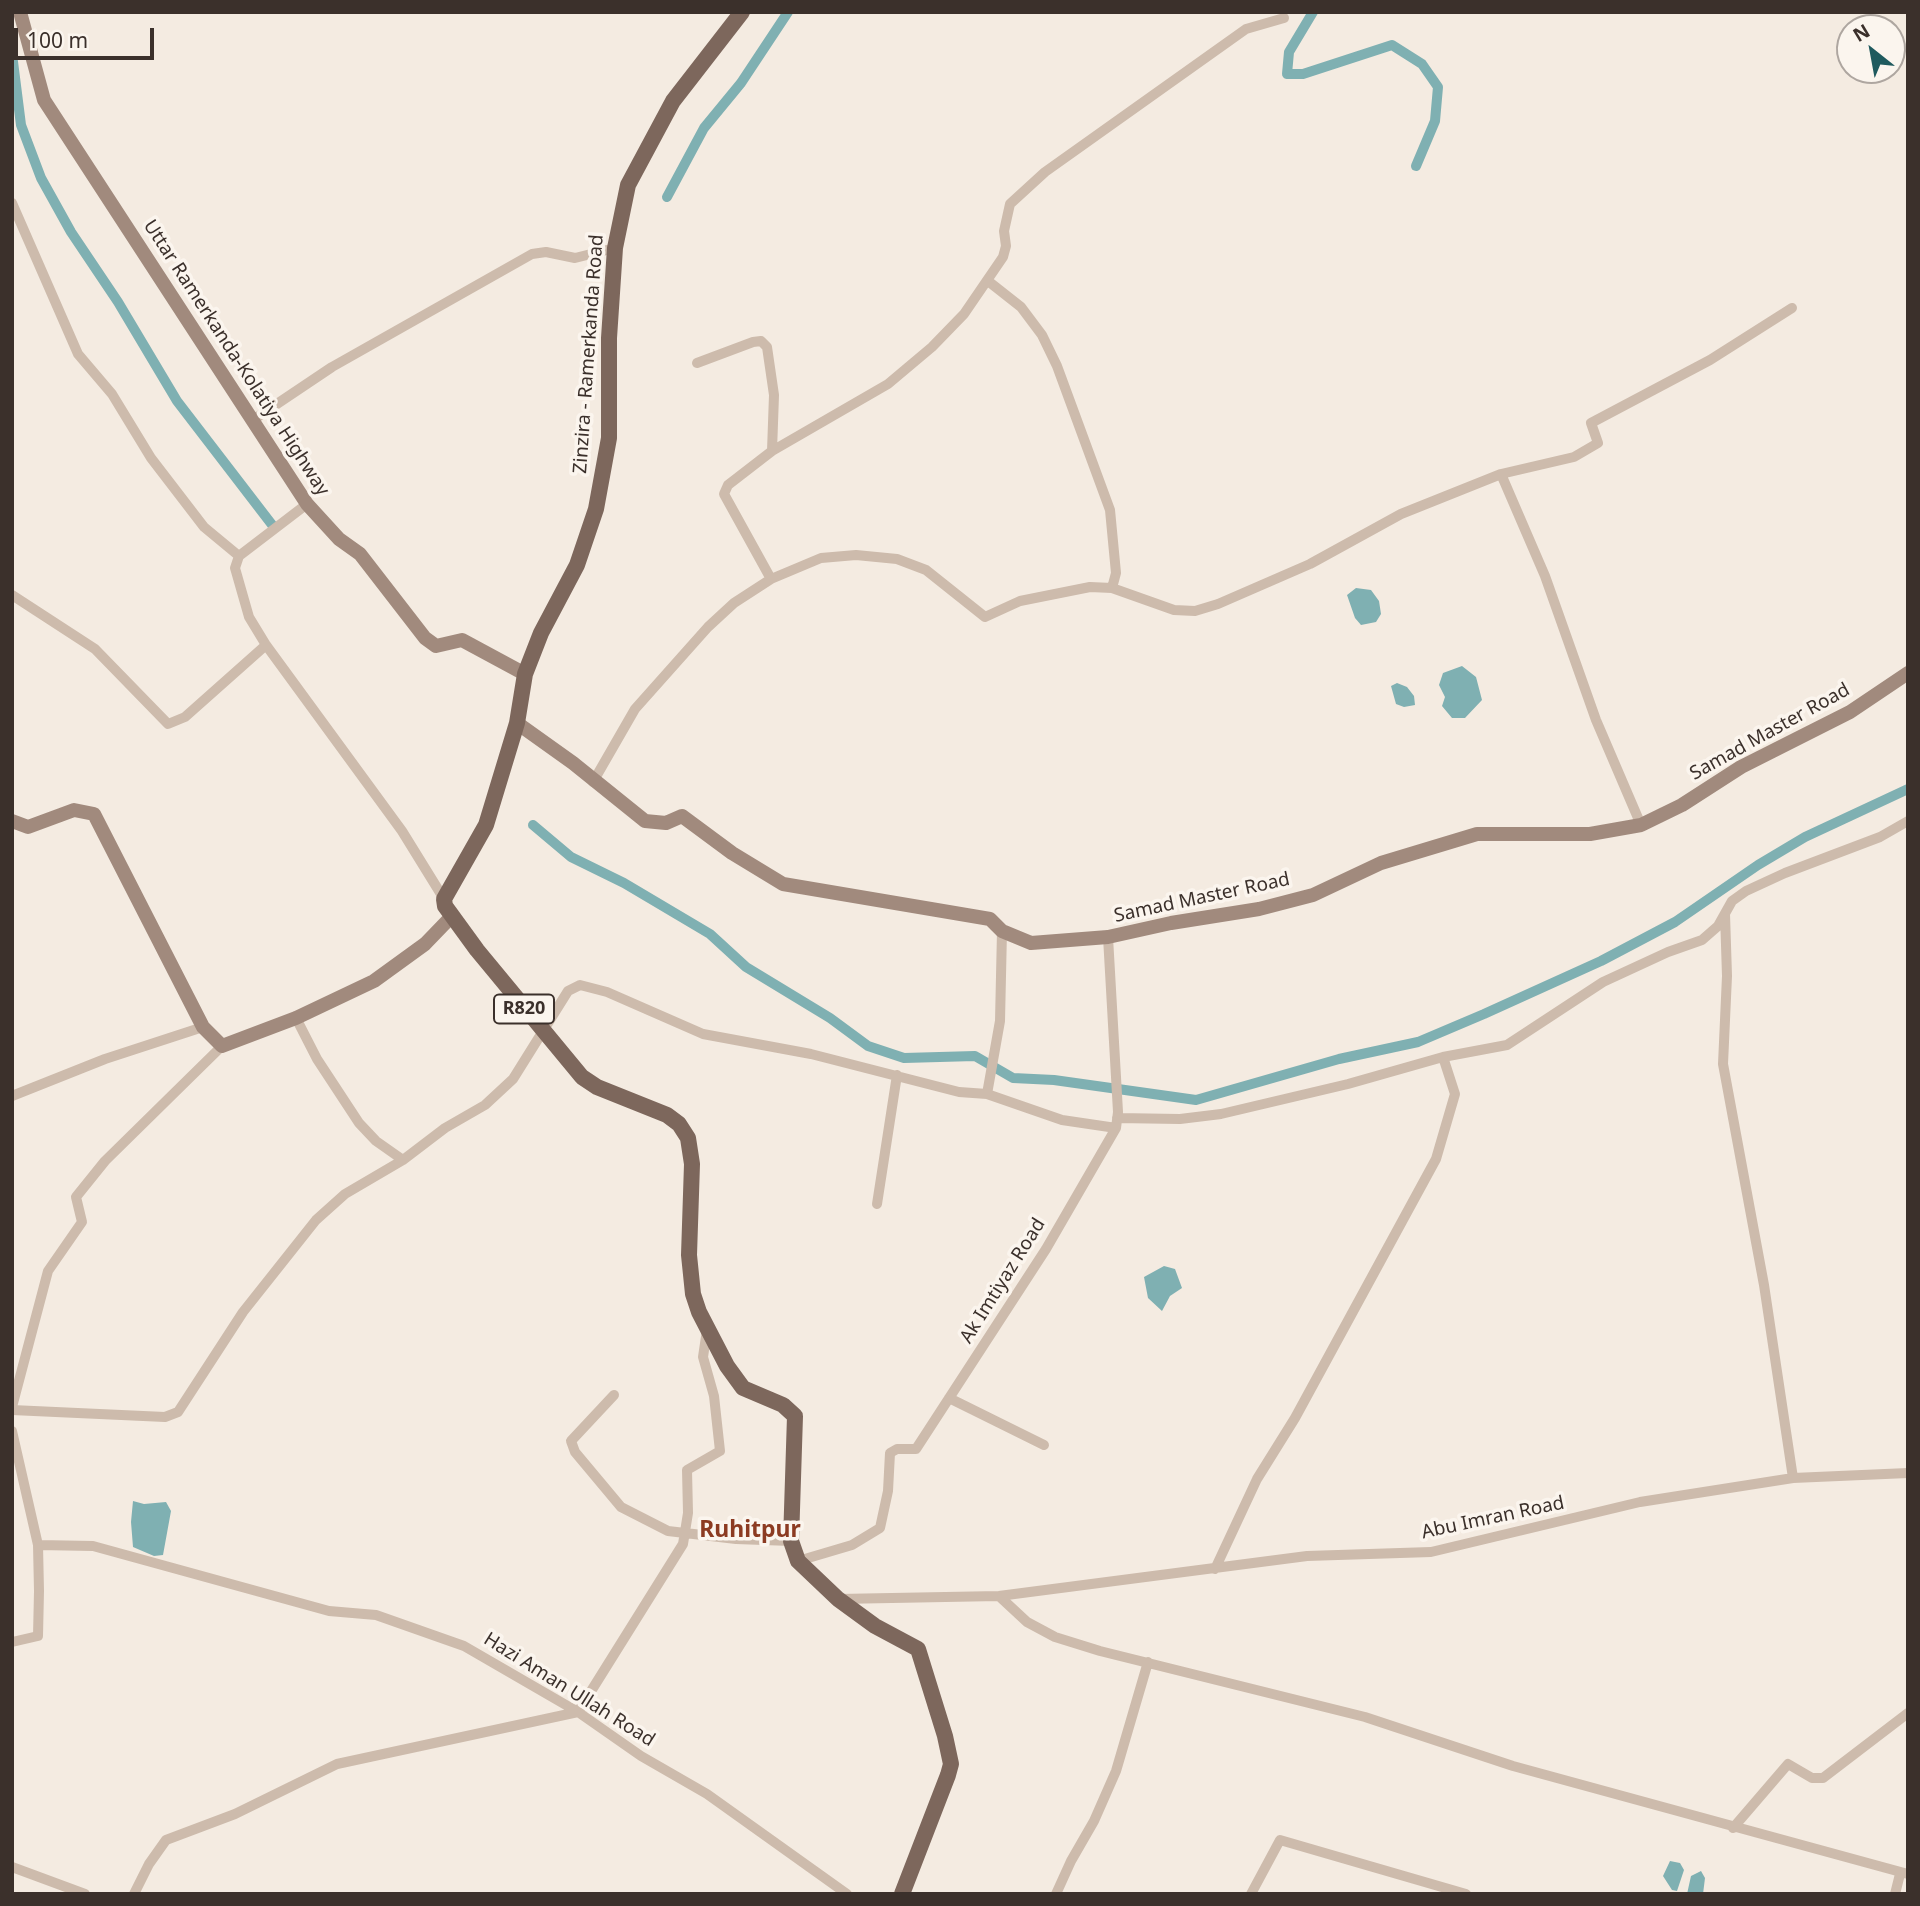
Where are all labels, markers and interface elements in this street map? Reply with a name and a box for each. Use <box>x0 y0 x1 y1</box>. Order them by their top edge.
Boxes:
scale bar <box>18 14 158 58</box>
north arrow <box>1836 14 1906 84</box>
text: N <box>1848 18 1875 48</box>
text: 100 m <box>27 26 88 54</box>
street label: Uttar Ramerkanda-Kolatiya Highway <box>138 216 334 500</box>
street label: Zinzira - Ramerkanda Road <box>569 234 609 474</box>
street label: Samad Master Road <box>1686 679 1854 785</box>
street label: Samad Master Road <box>1112 868 1292 928</box>
road number: R820 <box>494 994 554 1024</box>
street label: Ak Imtiyaz Road <box>955 1214 1051 1348</box>
street label: Abu Imran Road <box>1420 1492 1566 1544</box>
district label: Ruhitpur <box>699 1516 801 1544</box>
street label: Hazi Aman Ullah Road <box>479 1628 659 1752</box>

